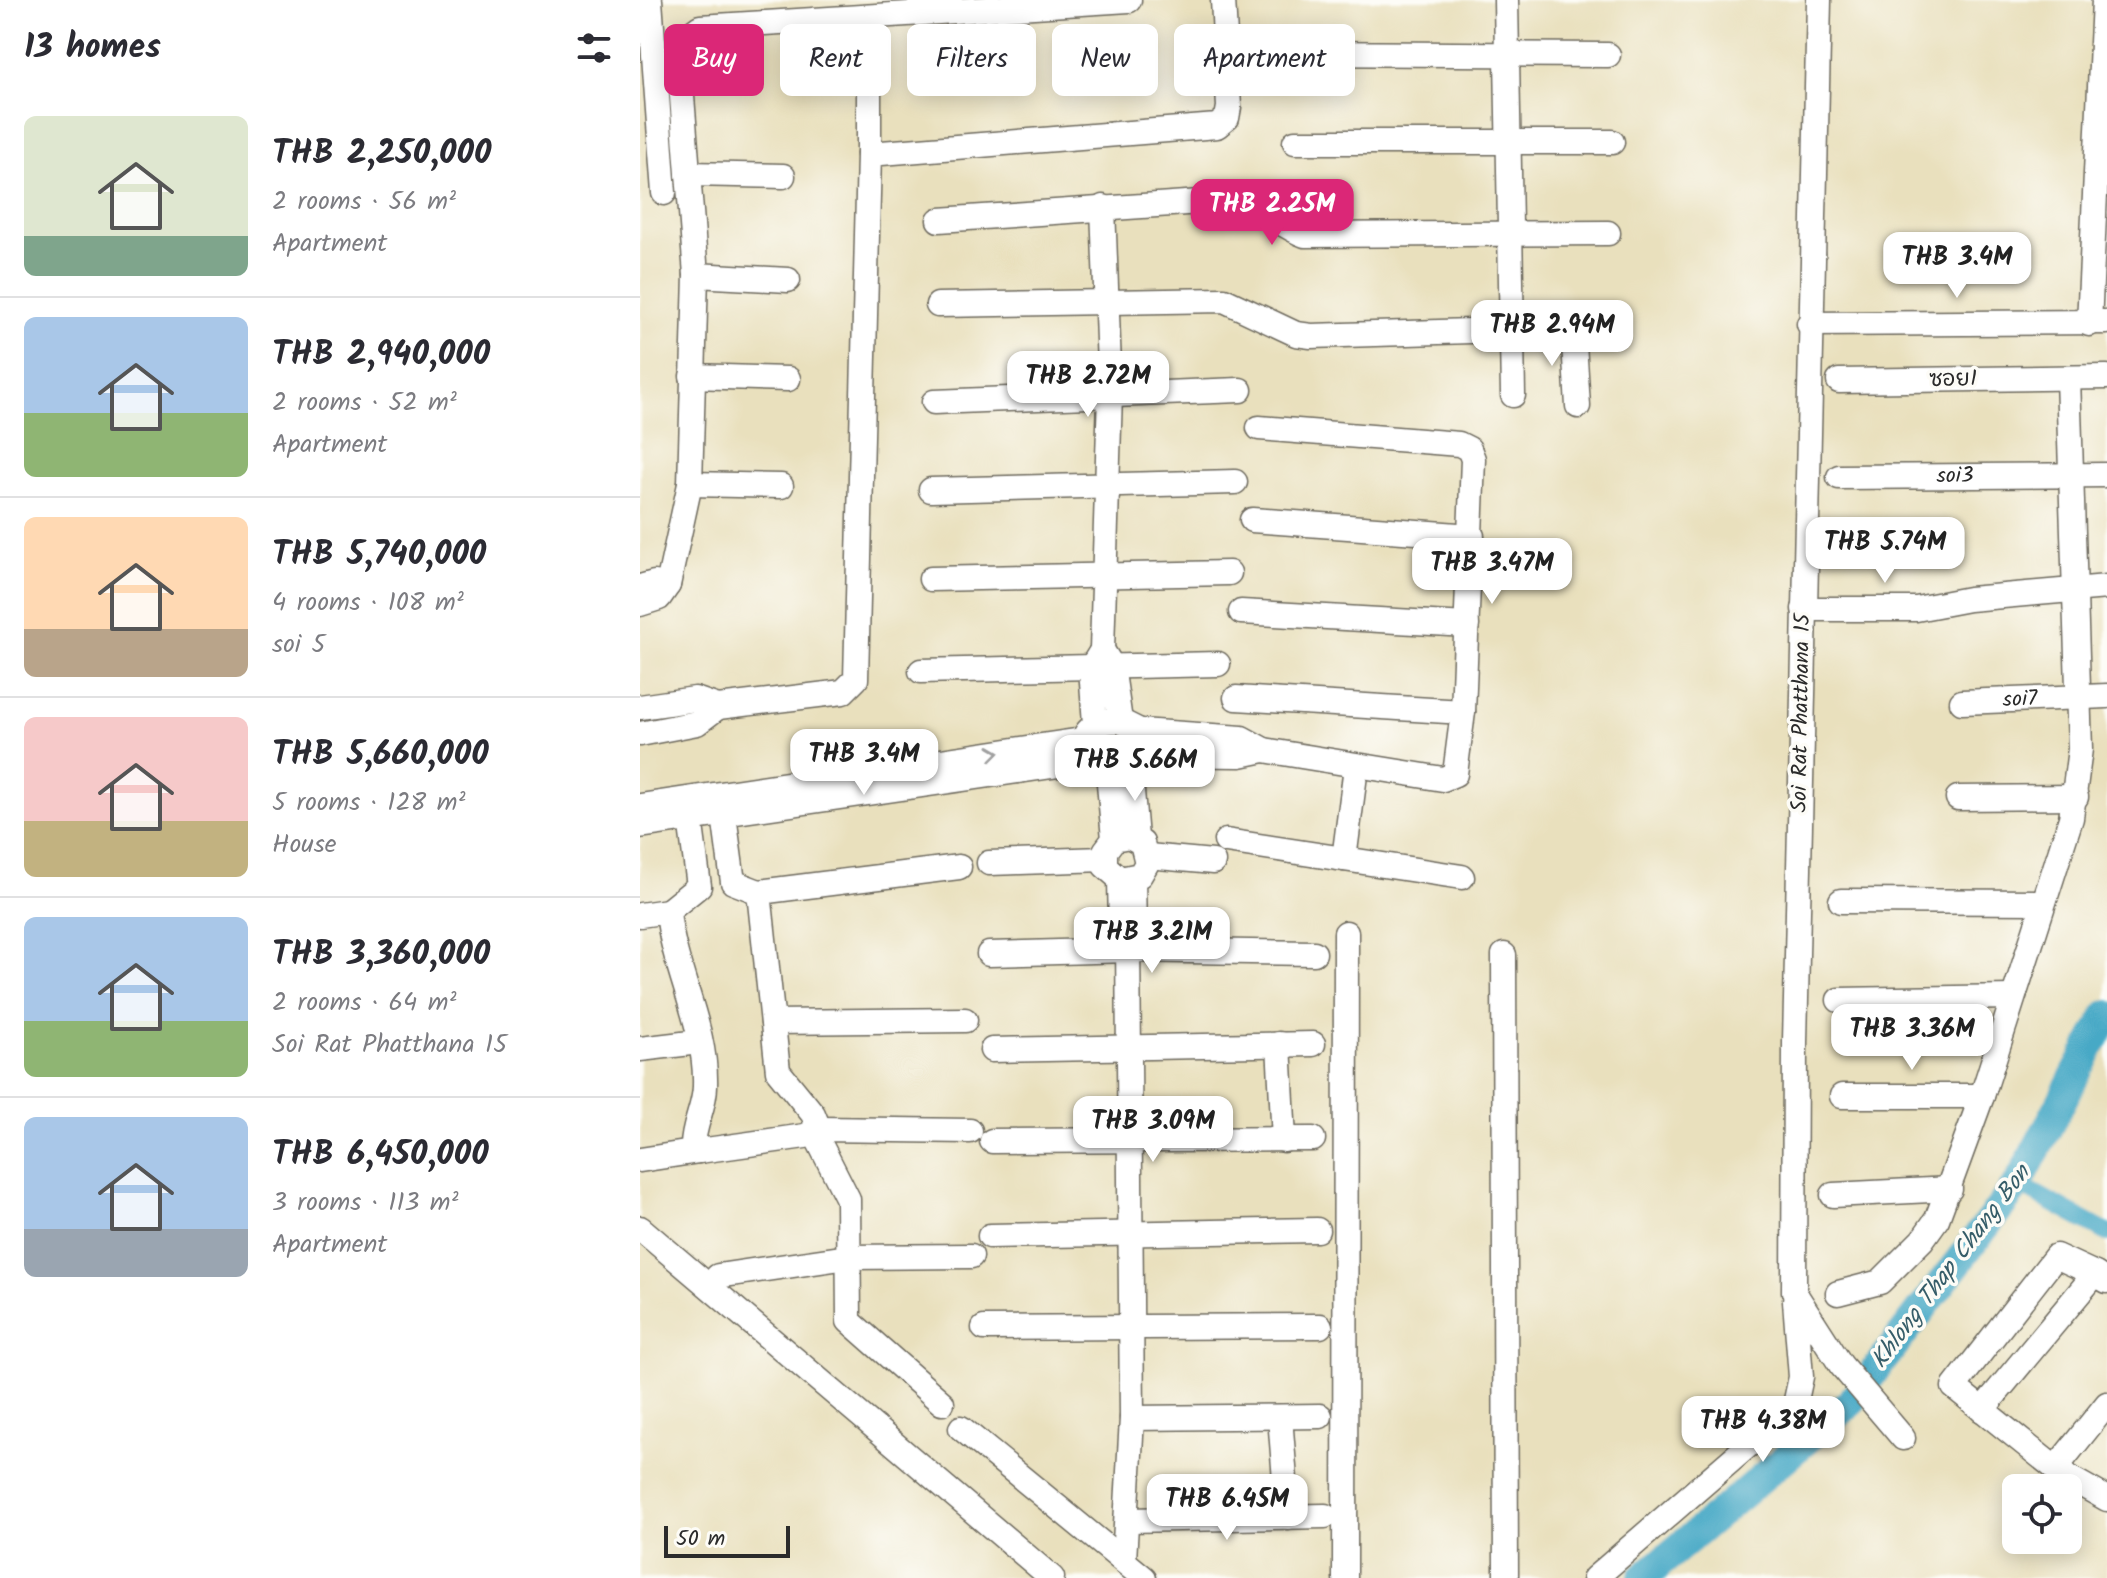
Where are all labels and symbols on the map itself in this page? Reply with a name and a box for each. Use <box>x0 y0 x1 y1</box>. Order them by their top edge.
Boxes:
pin: THB 2.25M <box>1180 179 1364 247</box>
pin: THB 3.4M <box>1874 232 2040 300</box>
pin: THB 2.94M <box>1460 300 1644 368</box>
pin: THB 2.72M <box>996 351 1180 419</box>
street label: ซอย1 <box>1929 362 1977 398</box>
street label: soi3 <box>1936 458 1974 494</box>
pin: THB 5.74M <box>1793 517 1977 585</box>
pin: THB 3.47M <box>1400 538 1584 606</box>
street label: Soi Rat Phatthana 15 <box>1783 612 1821 813</box>
street label: soi7 <box>2002 681 2039 718</box>
pin: THB 3.4M <box>781 729 947 797</box>
pin: THB 5.66M <box>1043 735 1227 803</box>
one-way arrow <box>987 745 1001 762</box>
pin: THB 3.21M <box>1060 907 1244 975</box>
pin: THB 3.36M <box>1820 1004 2004 1072</box>
pin: THB 3.09M <box>1061 1096 1245 1164</box>
water label: Khlong Thap Chang Bon <box>1861 1155 2042 1377</box>
pin: THB 4.38M <box>1671 1396 1855 1464</box>
pin: THB 6.45M <box>1135 1474 1319 1542</box>
scale bar <box>664 1522 790 1558</box>

